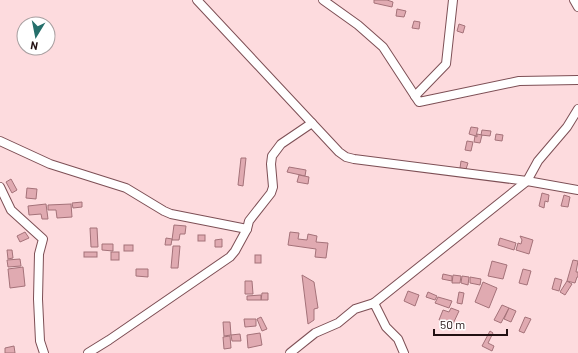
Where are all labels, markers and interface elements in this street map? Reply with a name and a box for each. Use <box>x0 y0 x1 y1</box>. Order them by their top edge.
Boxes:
north arrow <box>16 16 56 56</box>
text: N <box>29 39 39 53</box>
scale bar <box>434 311 507 337</box>
text: 50 m <box>440 317 465 331</box>

